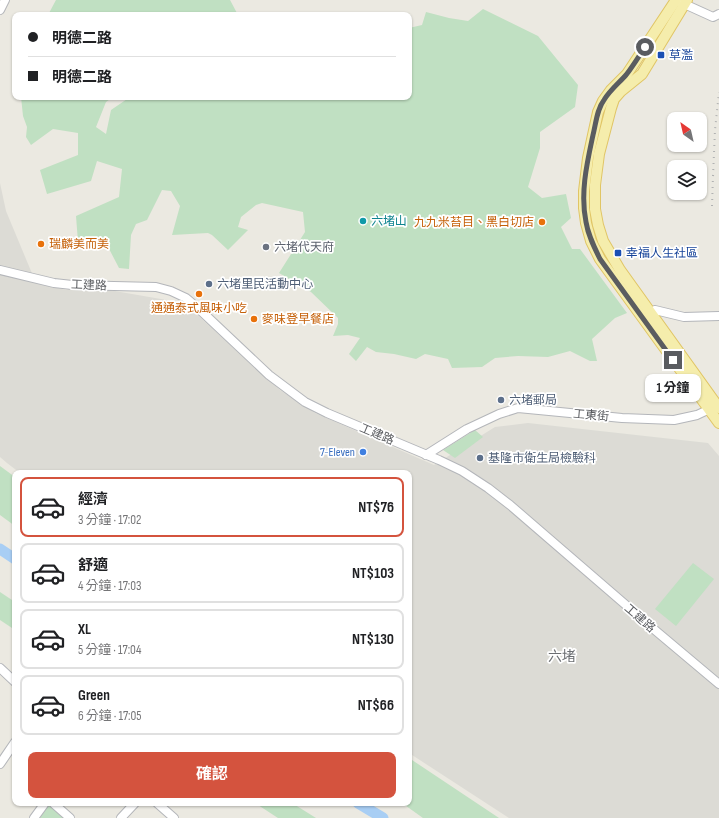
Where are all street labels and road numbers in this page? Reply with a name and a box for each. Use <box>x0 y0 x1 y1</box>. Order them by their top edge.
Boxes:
street label: 工建路 <box>71 277 107 294</box>
street label: 工東街 <box>572 406 610 425</box>
street label: 工建路 <box>357 421 396 448</box>
street label: 工建路 <box>621 601 658 636</box>

